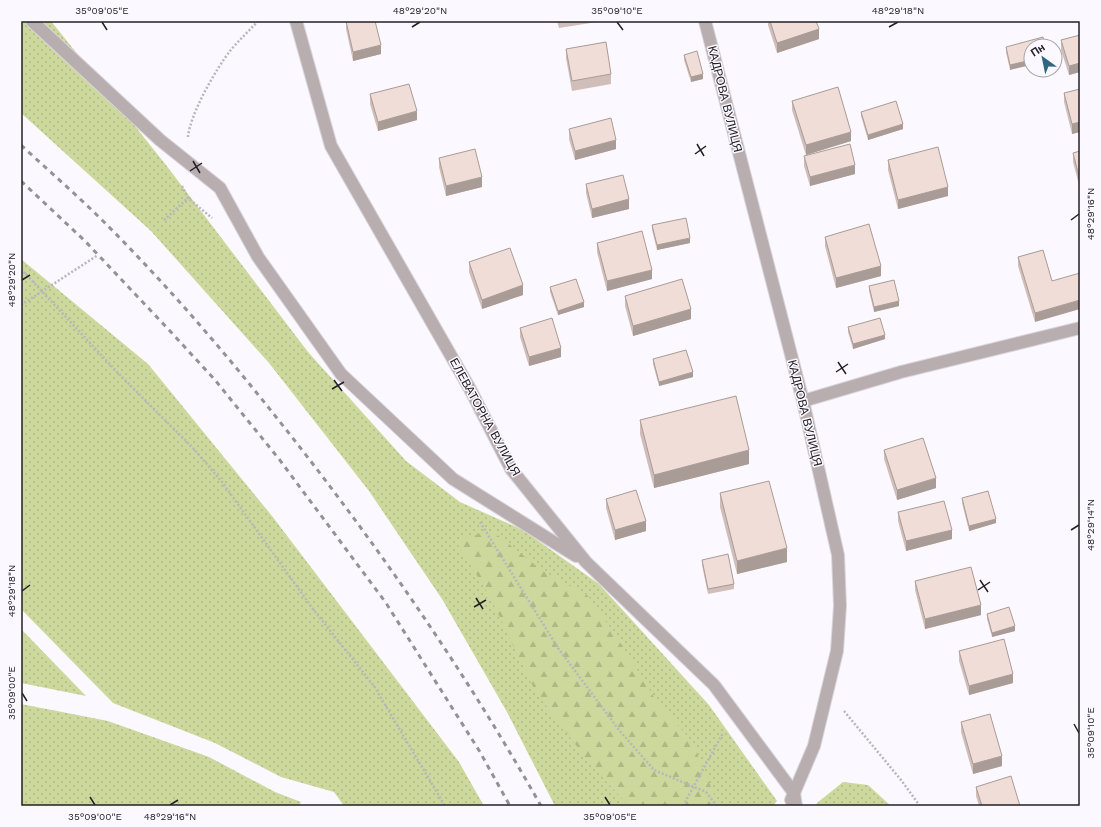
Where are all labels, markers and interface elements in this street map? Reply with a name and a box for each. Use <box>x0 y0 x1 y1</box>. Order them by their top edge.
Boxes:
text: 35°09'05"E <box>75 5 129 16</box>
text: 48°29'20"N <box>393 5 447 16</box>
text: 35°09'10"E <box>591 5 643 16</box>
text: 48°29'18"N <box>872 5 924 16</box>
north arrow <box>1023 38 1063 78</box>
text: Пн <box>1028 41 1047 59</box>
street label: КАДРОВА ВУЛИЦЯ <box>705 44 745 154</box>
text: 48°29'16"N <box>1085 188 1096 240</box>
text: 48°29'20"N <box>6 253 17 307</box>
street label: ЕЛЕВАТОРНА ВУЛИЦЯ <box>447 356 523 478</box>
street label: КАДРОВА ВУЛИЦЯ <box>785 358 825 468</box>
text: 48°29'14"N <box>1085 499 1096 551</box>
text: 48°29'18"N <box>6 565 17 617</box>
text: 35°09'00"E <box>6 666 17 720</box>
text: 35°09'10"E <box>1085 707 1096 759</box>
text: 35°09'00"E <box>68 811 122 822</box>
text: 48°29'16"N <box>144 811 196 822</box>
text: 35°09'05"E <box>583 811 637 822</box>

